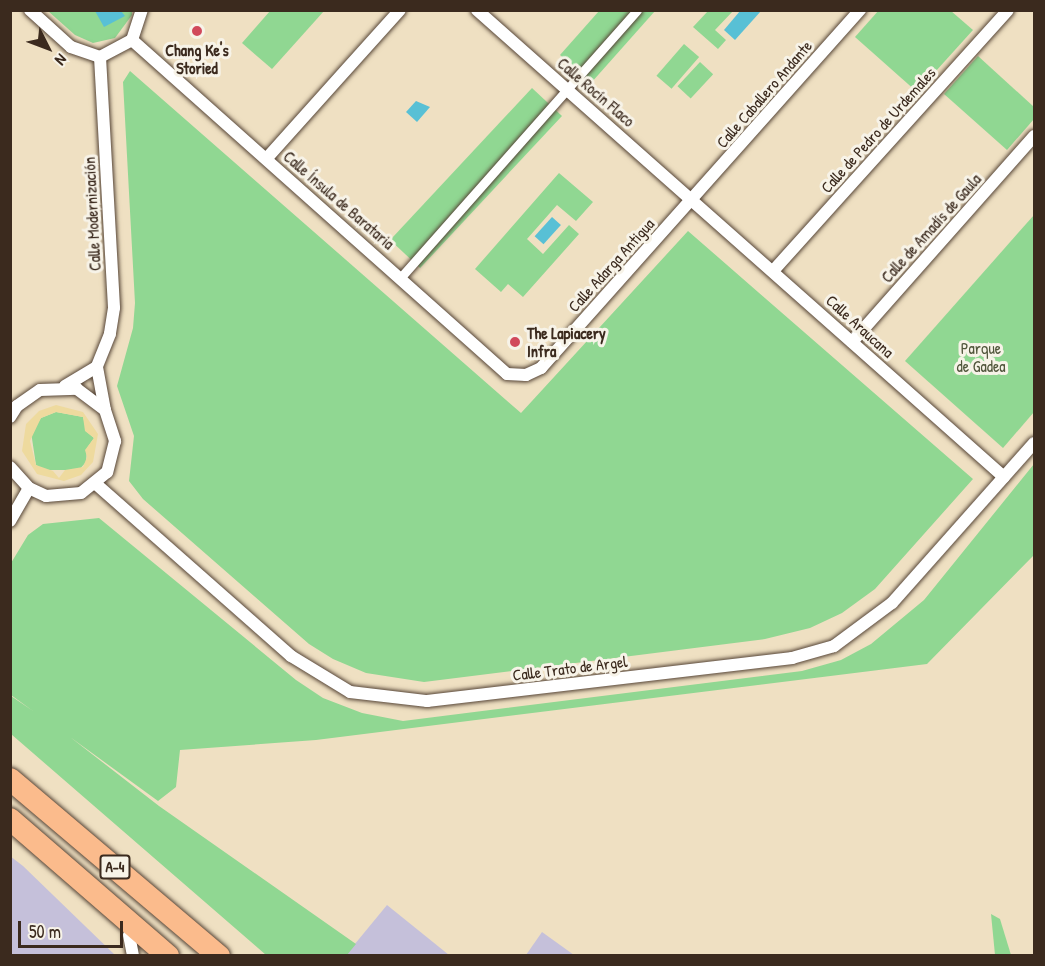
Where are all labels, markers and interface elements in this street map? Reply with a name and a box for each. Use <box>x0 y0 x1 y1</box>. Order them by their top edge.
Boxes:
north arrow <box>18 18 78 78</box>
marker: Chang Ke's Storied <box>190 24 204 38</box>
street label: Calle Caballero Andante <box>712 36 816 152</box>
place label: Chang Ke's Storied <box>165 40 229 78</box>
text: N <box>50 50 72 71</box>
street label: Calle Rocín Flaco <box>554 53 638 131</box>
street label: Calle de Pedro de Urdemales <box>816 63 940 197</box>
street label: Calle Ínsula de Barataria <box>280 147 398 253</box>
street label: Calle Modernización <box>79 157 105 271</box>
street label: Calle de Amadís de Gaula <box>877 170 985 286</box>
street label: Calle Adarga Antigua <box>564 214 658 316</box>
street label: Calle Araucana <box>822 291 898 361</box>
place label: The Lapiacery Infra <box>527 323 606 361</box>
marker: The Lapiacery Infra <box>508 335 522 349</box>
park label: Parque de Gadea <box>956 338 1006 376</box>
street label: Calle Trato de Argel <box>511 651 629 685</box>
road number: A-4 <box>98 855 132 879</box>
scale bar <box>21 909 126 947</box>
text: 50 m <box>29 919 61 944</box>

